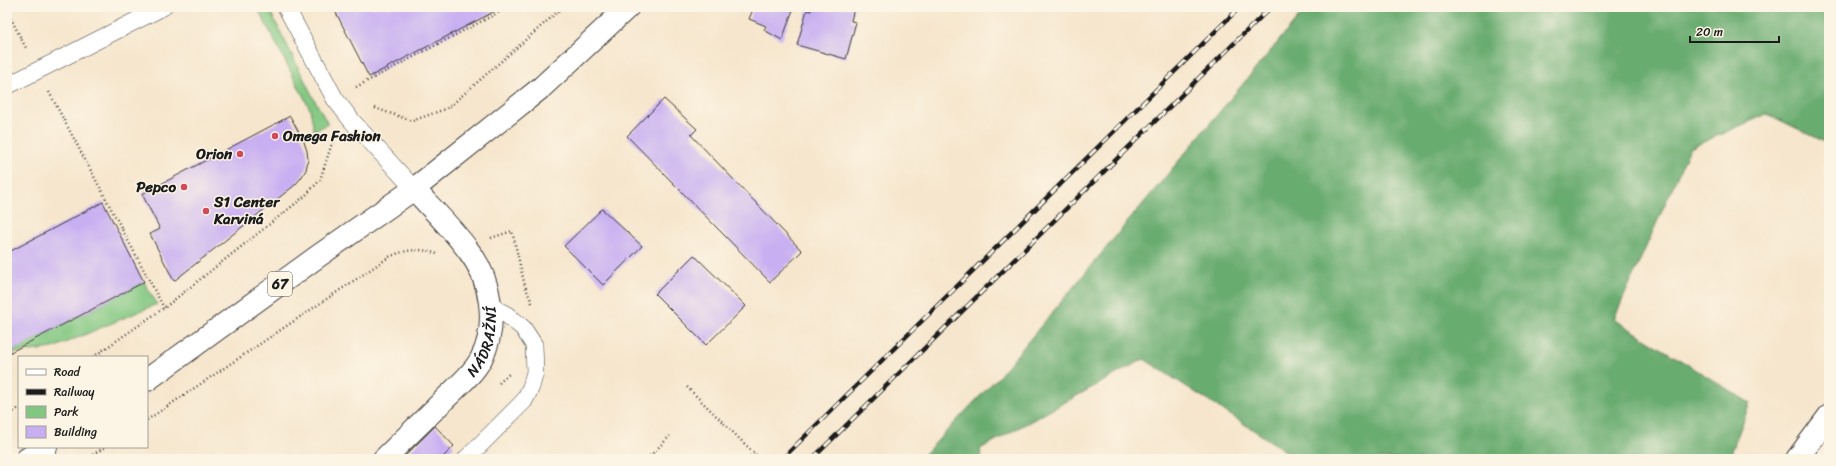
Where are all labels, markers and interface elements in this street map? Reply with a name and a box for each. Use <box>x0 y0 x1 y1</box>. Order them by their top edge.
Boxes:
scale bar <box>1690 18 1779 44</box>
text: 20 m <box>1696 21 1723 43</box>
place label: Omega Fashion <box>282 123 381 149</box>
marker: Omega Fashion <box>270 131 280 141</box>
place label: Orion <box>195 141 233 167</box>
marker: Orion <box>235 149 245 159</box>
place label: Pepco <box>136 174 176 200</box>
marker: Pepco <box>179 182 189 192</box>
place label: S1 Center Karviná <box>213 189 281 232</box>
marker: S1 Center Karviná <box>201 206 211 216</box>
road number: 67 <box>268 272 292 296</box>
street label: NÁDRAŽNÍ <box>460 304 504 383</box>
legend <box>18 356 148 448</box>
text: Road <box>54 361 81 383</box>
text: Railway <box>54 381 95 403</box>
text: Park <box>54 401 79 423</box>
text: Building <box>54 421 97 443</box>

